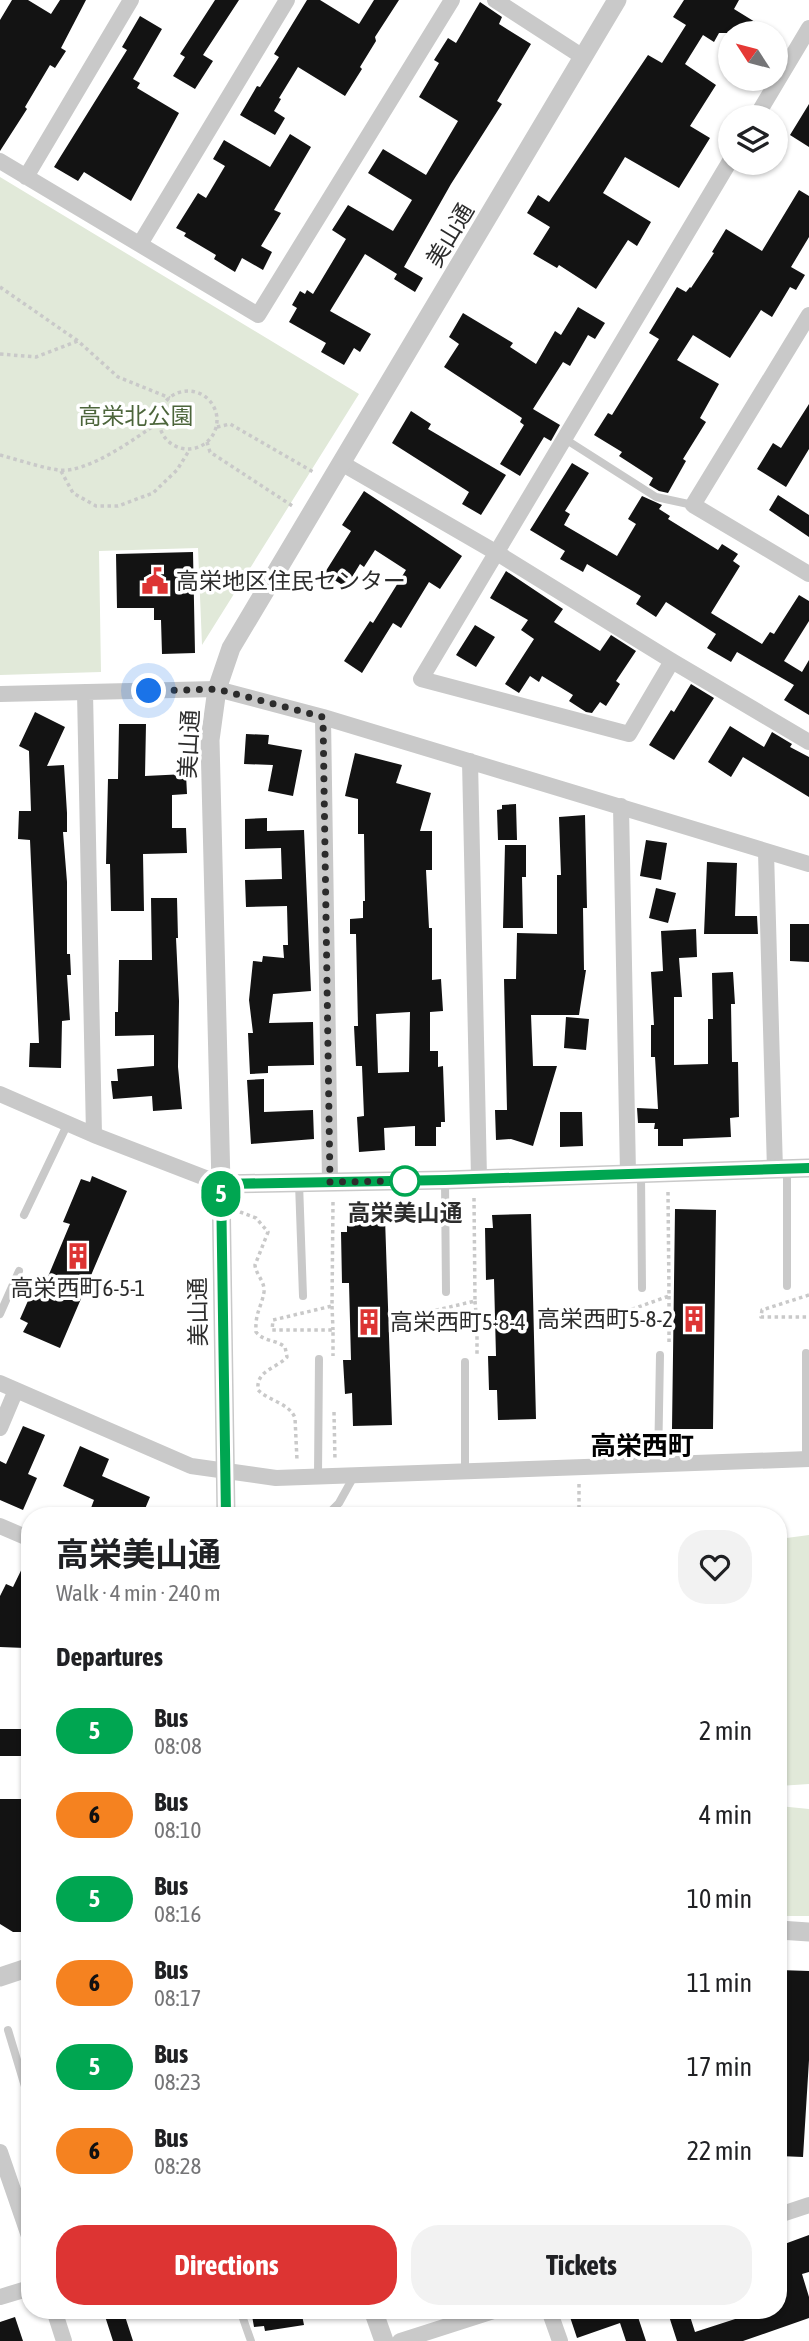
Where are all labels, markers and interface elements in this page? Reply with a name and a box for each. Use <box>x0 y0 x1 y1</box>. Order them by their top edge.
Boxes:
north arrow <box>718 21 788 91</box>
map controls <box>718 21 788 175</box>
button: layers <box>718 105 788 175</box>
street label: 美山通 <box>421 199 479 271</box>
park label: 高栄北公園 <box>79 403 194 429</box>
public building icon: 高栄地区住民センター <box>140 566 170 596</box>
place label: 高栄地区住民センター <box>176 568 406 594</box>
your location <box>131 673 166 708</box>
street label: 美山通 <box>174 709 204 779</box>
marker: 高栄美山通 <box>390 1166 420 1196</box>
line badge: 5 <box>198 1171 244 1217</box>
text: 5 <box>215 1180 227 1207</box>
place label: 高栄美山通 <box>348 1200 463 1226</box>
building icon: 高栄西町6-5-1 <box>63 1241 93 1271</box>
place label: 高栄西町6-5-1 <box>11 1275 145 1301</box>
street label: 美山通 <box>184 1277 212 1347</box>
building icon: 高栄西町5-8-2 <box>679 1304 709 1334</box>
place label: 高栄西町5-8-2 <box>537 1306 673 1332</box>
building icon: 高栄西町5-8-4 <box>354 1307 384 1337</box>
place label: 高栄西町5-8-4 <box>390 1309 526 1335</box>
district label: 高栄西町 <box>590 1431 694 1461</box>
button: heart <box>678 1530 752 1604</box>
text: 高栄美山通 <box>56 1535 221 1573</box>
text: Walk · 4 min · 240 m <box>56 1580 220 1606</box>
text: Departures <box>56 1642 163 1672</box>
text: Bus <box>154 1703 188 1733</box>
text: 2 min <box>699 1716 752 1746</box>
text: 5 <box>89 1717 100 1744</box>
text: 08:08 <box>154 1733 202 1759</box>
text: Bus <box>154 1787 188 1817</box>
text: 4 min <box>699 1800 752 1830</box>
text: 6 <box>89 1801 100 1828</box>
text: 08:10 <box>154 1817 201 1843</box>
text: Bus <box>154 1871 188 1901</box>
text: 10 min <box>687 1884 752 1914</box>
text: 5 <box>89 1885 100 1912</box>
text: 08:16 <box>154 1901 201 1927</box>
text: Bus <box>154 1955 188 1985</box>
text: 11 min <box>687 1968 752 1998</box>
text: 6 <box>89 1969 100 1996</box>
text: 08:17 <box>154 1985 201 2011</box>
text: Bus <box>154 2039 188 2069</box>
text: 17 min <box>687 2052 752 2082</box>
text: 5 <box>89 2053 100 2080</box>
text: 08:23 <box>154 2069 201 2095</box>
text: Bus <box>154 2123 188 2153</box>
text: 22 min <box>687 2136 752 2166</box>
text: 6 <box>89 2137 100 2164</box>
text: 08:28 <box>154 2153 201 2179</box>
button: Directions <box>56 2225 397 2305</box>
button: Tickets <box>411 2225 752 2305</box>

